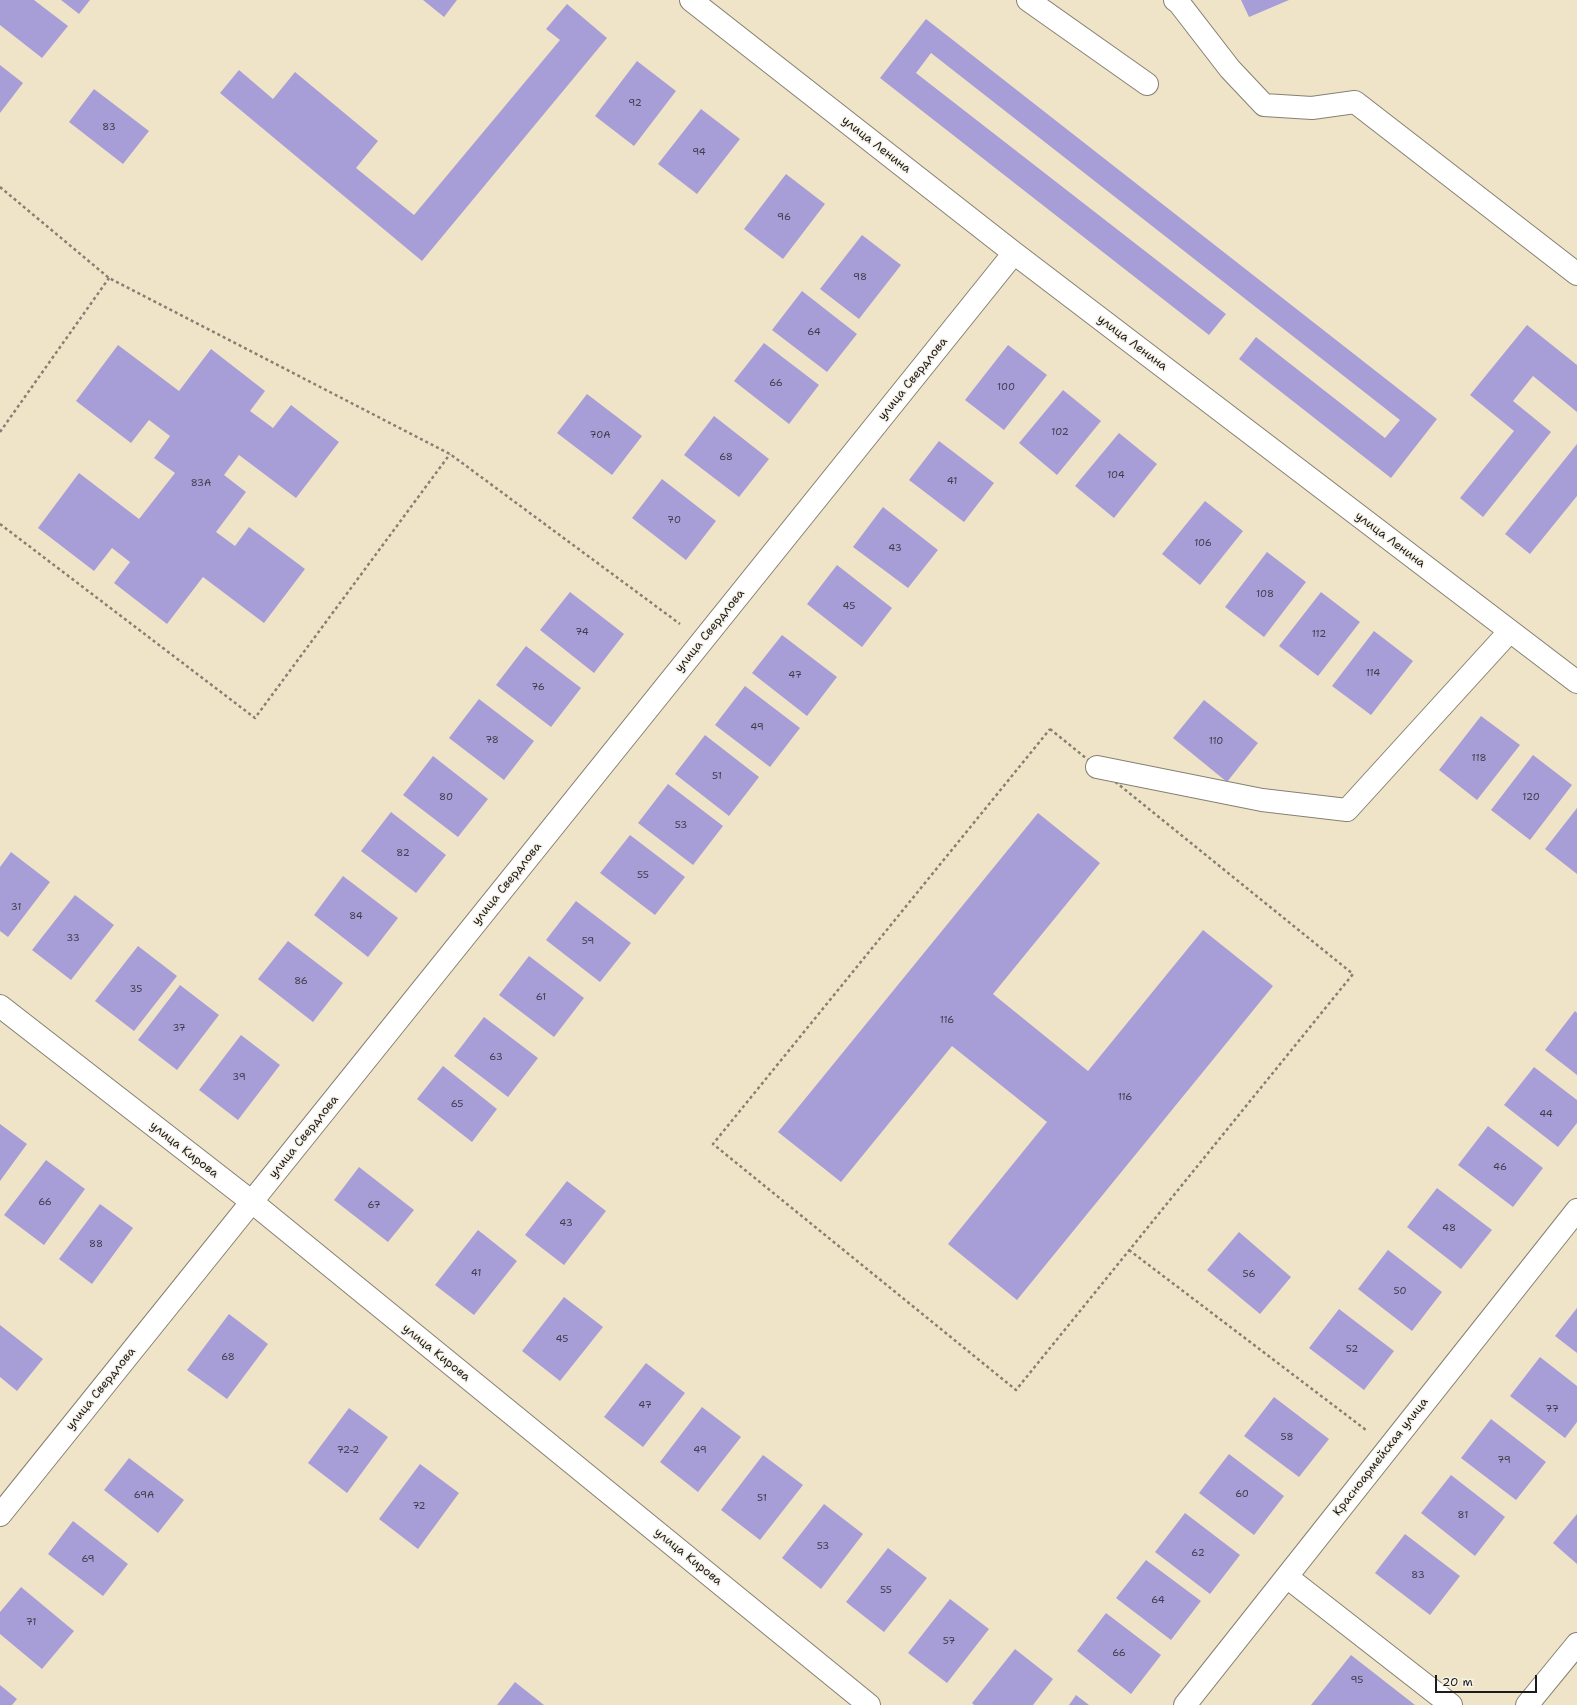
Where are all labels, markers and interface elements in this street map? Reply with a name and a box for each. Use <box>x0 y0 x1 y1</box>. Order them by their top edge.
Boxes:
house number: 92 <box>628 97 642 109</box>
street label: улица Ленина <box>838 113 914 177</box>
house number: 83 <box>102 121 116 133</box>
house number: 94 <box>692 146 706 158</box>
house number: 96 <box>777 211 791 223</box>
house number: 98 <box>853 271 867 283</box>
street label: улица Ленина <box>1094 312 1170 374</box>
house number: 64 <box>807 326 821 338</box>
street label: улица Свердлова <box>875 335 951 423</box>
house number: 66 <box>769 377 783 389</box>
house number: 100 <box>997 381 1015 393</box>
house number: 102 <box>1051 426 1069 438</box>
house number: 70А <box>589 429 611 441</box>
house number: 68 <box>719 451 733 463</box>
house number: 104 <box>1107 469 1125 481</box>
house number: 41 <box>947 475 957 487</box>
house number: 83А <box>191 477 211 489</box>
street label: улица Ленина <box>1352 509 1428 571</box>
house number: 70 <box>667 514 681 526</box>
house number: 106 <box>1194 537 1212 549</box>
house number: 43 <box>888 542 902 554</box>
street label: улица Свердлова <box>672 587 748 675</box>
house number: 108 <box>1256 588 1274 600</box>
house number: 45 <box>843 600 855 612</box>
house number: 74 <box>575 626 589 638</box>
house number: 112 <box>1312 628 1326 640</box>
house number: 114 <box>1366 667 1380 679</box>
house number: 47 <box>788 669 802 681</box>
house number: 76 <box>531 681 545 693</box>
house number: 49 <box>750 721 764 733</box>
house number: 78 <box>485 734 499 746</box>
house number: 110 <box>1209 735 1223 747</box>
house number: 118 <box>1472 752 1486 764</box>
house number: 51 <box>712 770 722 782</box>
house number: 80 <box>439 791 453 803</box>
house number: 120 <box>1522 791 1540 803</box>
house number: 53 <box>675 819 687 831</box>
street label: улица Свердлова <box>469 840 545 928</box>
house number: 82 <box>396 847 410 859</box>
house number: 55 <box>637 869 649 881</box>
house number: 31 <box>11 901 21 913</box>
house number: 84 <box>349 910 363 922</box>
house number: 33 <box>66 932 80 944</box>
house number: 59 <box>582 935 594 947</box>
house number: 86 <box>294 975 308 987</box>
house number: 35 <box>130 983 142 995</box>
house number: 61 <box>536 991 546 1003</box>
house number: 116 <box>940 1014 954 1026</box>
house number: 37 <box>172 1022 186 1034</box>
house number: 63 <box>489 1051 503 1063</box>
house number: 39 <box>232 1071 246 1083</box>
house number: 116 <box>1118 1091 1132 1103</box>
street label: улица Свердлова <box>266 1093 342 1181</box>
house number: 65 <box>451 1098 463 1110</box>
house number: 44 <box>1539 1108 1553 1120</box>
street label: улица Кирова <box>147 1119 221 1181</box>
house number: 46 <box>1493 1161 1507 1173</box>
house number: 66 <box>38 1196 52 1208</box>
house number: 67 <box>368 1199 380 1211</box>
house number: 43 <box>559 1217 573 1229</box>
house number: 48 <box>1442 1222 1456 1234</box>
house number: 88 <box>89 1238 103 1250</box>
house number: 41 <box>471 1267 481 1279</box>
house number: 56 <box>1243 1268 1255 1280</box>
house number: 50 <box>1393 1285 1407 1297</box>
street label: улица Кирова <box>399 1321 473 1385</box>
house number: 45 <box>556 1333 568 1345</box>
house number: 52 <box>1346 1343 1358 1355</box>
street label: улица Свердлова <box>63 1345 139 1433</box>
house number: 68 <box>221 1351 235 1363</box>
street label: Красноармейская улица <box>1330 1395 1432 1519</box>
house number: 47 <box>638 1399 652 1411</box>
house number: 77 <box>1545 1403 1559 1415</box>
house number: 58 <box>1281 1431 1293 1443</box>
house number: 72-2 <box>337 1444 359 1456</box>
house number: 49 <box>693 1444 707 1456</box>
house number: 79 <box>1497 1454 1511 1466</box>
house number: 60 <box>1235 1488 1249 1500</box>
house number: 69А <box>134 1489 154 1501</box>
house number: 51 <box>757 1492 767 1504</box>
house number: 72 <box>412 1500 426 1512</box>
house number: 81 <box>1458 1509 1468 1521</box>
street label: улица Кирова <box>651 1525 725 1589</box>
house number: 53 <box>817 1540 829 1552</box>
house number: 62 <box>1191 1547 1205 1559</box>
house number: 69 <box>81 1553 95 1565</box>
house number: 83 <box>1411 1569 1425 1581</box>
house number: 55 <box>880 1584 892 1596</box>
house number: 64 <box>1151 1594 1165 1606</box>
house number: 71 <box>26 1616 36 1628</box>
house number: 57 <box>943 1635 955 1647</box>
house number: 66 <box>1112 1647 1126 1659</box>
scale bar <box>1437 1667 1539 1693</box>
house number: 95 <box>1351 1674 1363 1686</box>
text: 20 m <box>1442 1674 1473 1690</box>

